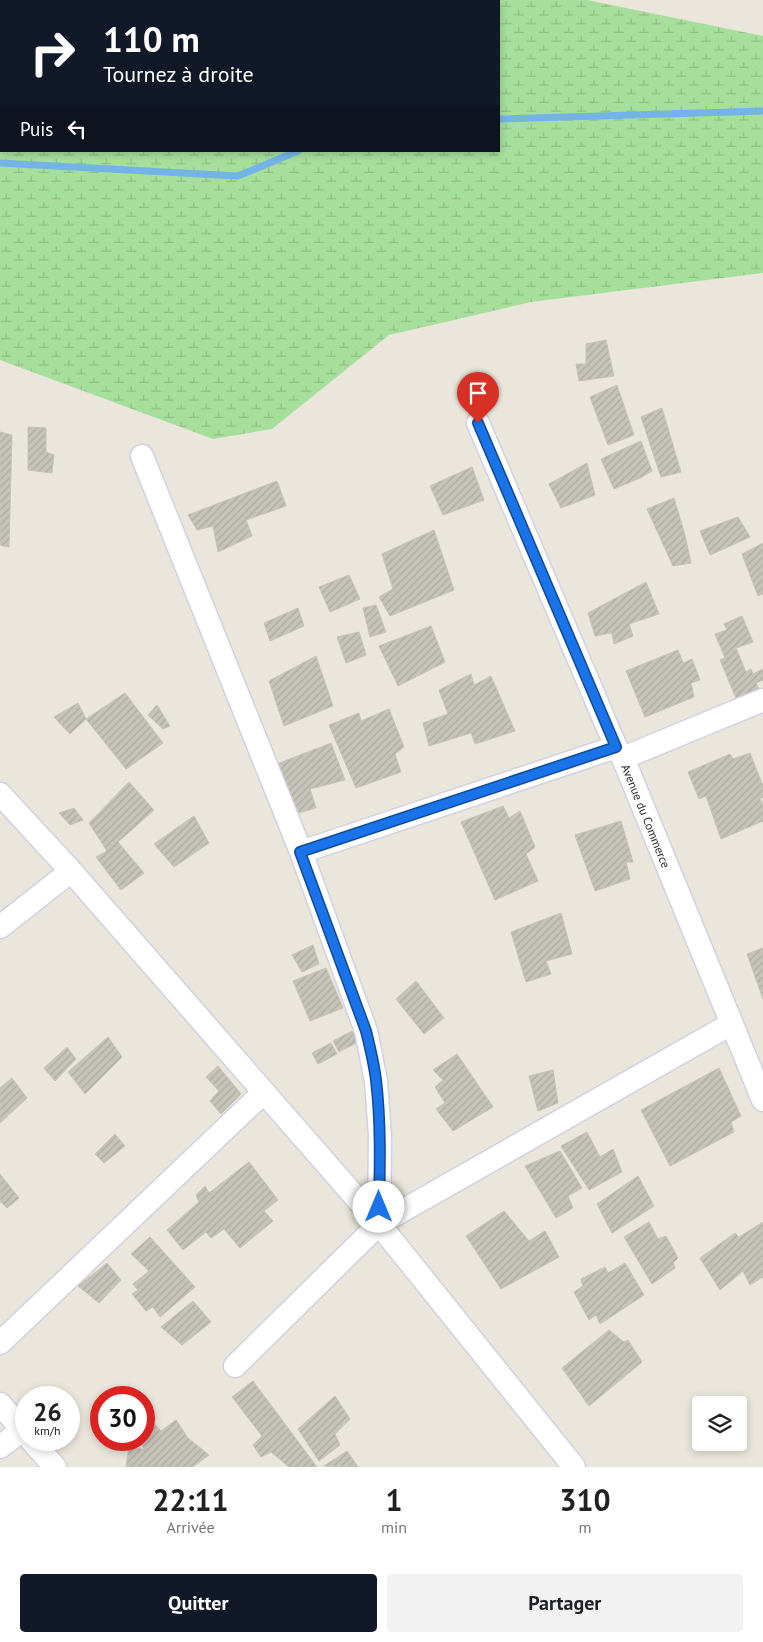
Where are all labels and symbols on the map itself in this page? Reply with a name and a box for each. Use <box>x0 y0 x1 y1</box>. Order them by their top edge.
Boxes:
pin <box>457 372 499 423</box>
street label: Avenue du Commerce <box>618 762 674 870</box>
position arrow <box>352 1180 404 1232</box>
speed limit sign: 30 <box>90 1386 155 1451</box>

